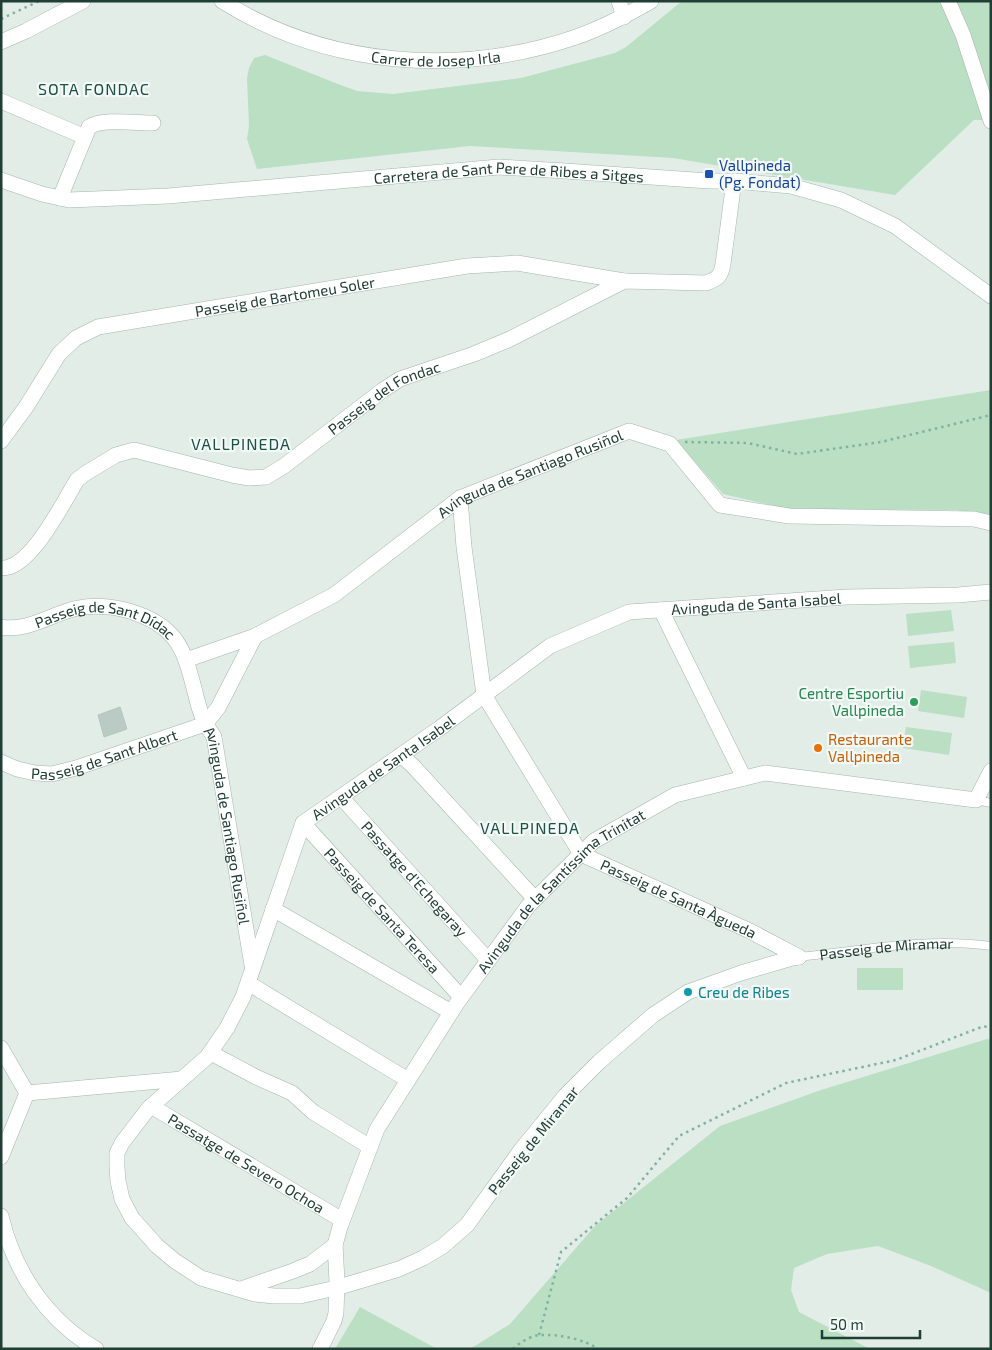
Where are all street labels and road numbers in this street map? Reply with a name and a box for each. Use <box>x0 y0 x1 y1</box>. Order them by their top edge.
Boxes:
street label: Carrer de Josep Irla <box>370 47 502 70</box>
street label: Carretera de Sant Pere de Ribes a Sitges <box>373 158 644 187</box>
street label: Passeig de Bartomeu Soler <box>193 272 376 320</box>
street label: Passeig del Fondac <box>324 357 442 438</box>
street label: Avinguda de Santiago Rusiñol <box>434 425 626 521</box>
street label: Avinguda de Santa Isabel <box>671 588 842 618</box>
street label: Passeig de Sant Dídac <box>32 597 179 643</box>
street label: Avinguda de Santa Isabel <box>308 711 458 823</box>
street label: Avinguda de Santiago Rusiñol <box>201 723 254 926</box>
street label: Passeig de Sant Albert <box>31 725 180 783</box>
street label: Avinguda de la Santíssima Trinitat <box>473 805 648 976</box>
street label: Passatge d'Echegaray <box>358 817 471 940</box>
street label: Passeig de Santa Teresa <box>321 844 444 977</box>
street label: Passeig de Santa Àgueda <box>598 855 760 942</box>
street label: Passeig de Miramar <box>818 934 954 963</box>
street label: Passeig de Miramar <box>484 1082 582 1198</box>
street label: Passatge de Severo Ochoa <box>165 1109 328 1216</box>

